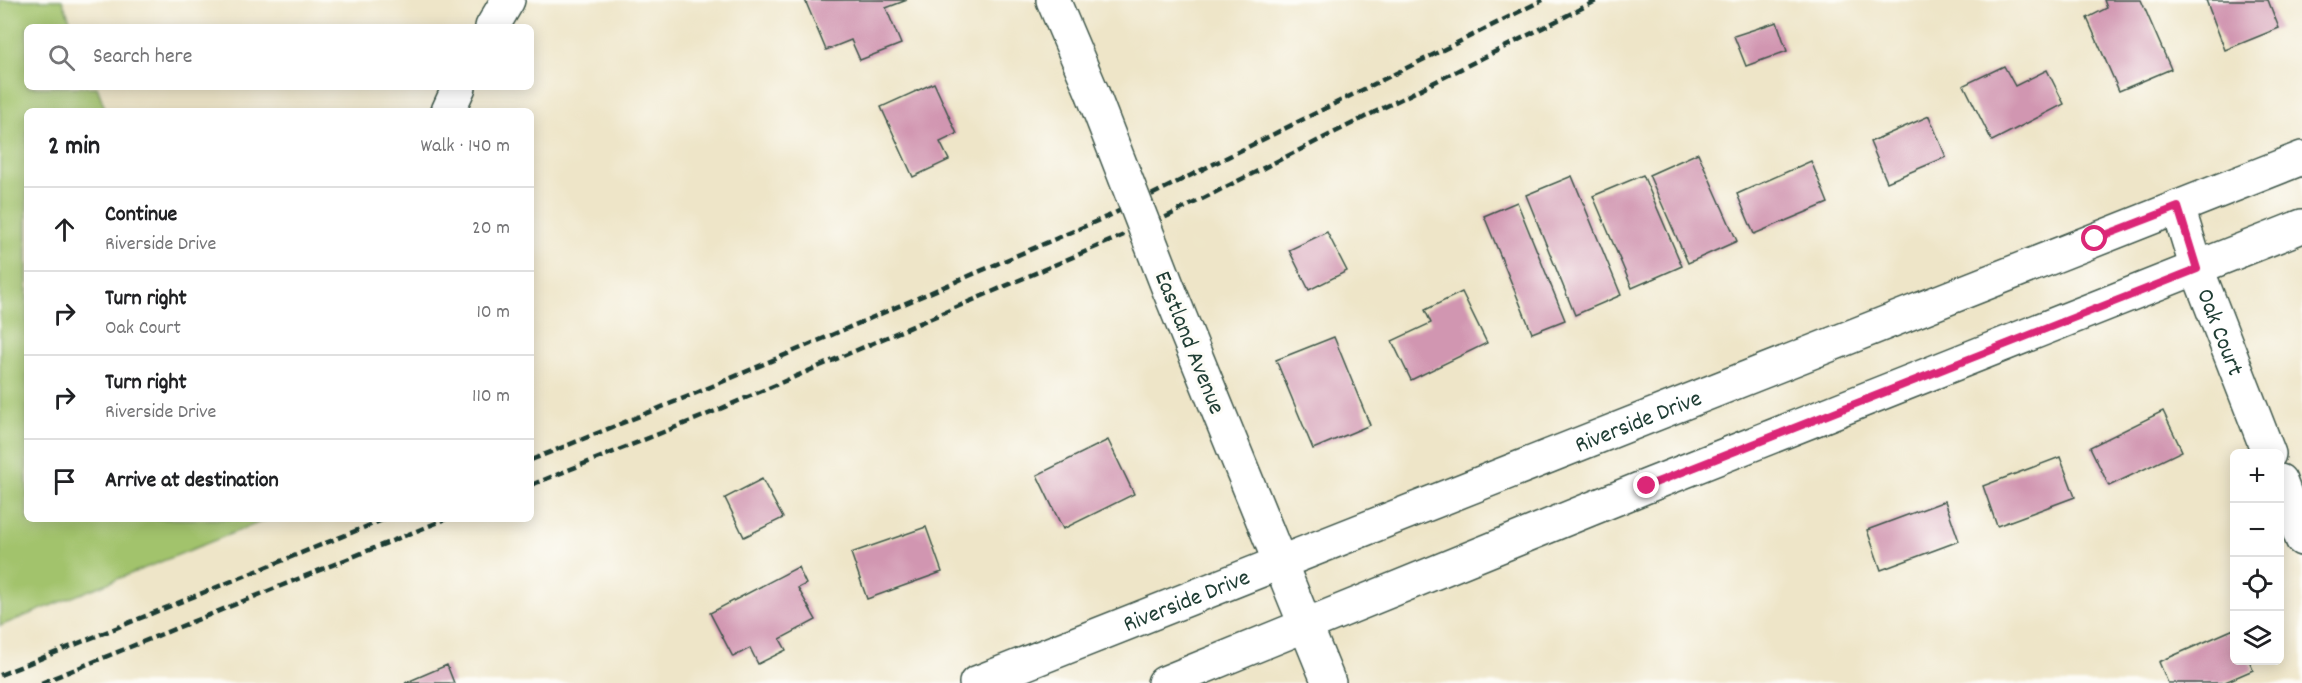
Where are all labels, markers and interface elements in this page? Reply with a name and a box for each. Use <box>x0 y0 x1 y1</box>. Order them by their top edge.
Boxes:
search box <box>24 24 534 90</box>
icon: search <box>45 41 78 74</box>
text: Search here <box>93 42 192 73</box>
text: 2 min <box>48 129 100 166</box>
text: Walk · 140 m <box>421 133 510 161</box>
text: Continue <box>105 200 177 231</box>
icon: ahead <box>48 213 81 246</box>
text: 20 m <box>472 215 510 243</box>
route start <box>2081 225 2107 251</box>
text: Riverside Drive <box>105 231 216 259</box>
street label: Eastland Avenue <box>1144 266 1232 420</box>
text: Turn right <box>105 284 187 315</box>
street label: Oak Court <box>2186 284 2251 381</box>
icon: right <box>48 297 81 330</box>
text: 10 m <box>476 299 510 327</box>
text: Oak Court <box>105 315 181 343</box>
text: Turn right <box>105 368 187 399</box>
icon: right <box>48 381 81 414</box>
text: 110 m <box>472 383 510 411</box>
street label: Riverside Drive <box>1570 383 1707 463</box>
text: Riverside Drive <box>105 399 216 427</box>
map controls <box>2230 449 2284 665</box>
button: + <box>2230 449 2284 503</box>
icon: arrive <box>48 465 81 498</box>
text: Arrive at destination <box>105 466 279 497</box>
route end <box>1633 472 1659 498</box>
button: − <box>2230 503 2284 557</box>
button: locate <box>2230 557 2284 611</box>
street label: Riverside Drive <box>1119 562 1256 643</box>
button: layers <box>2230 611 2284 665</box>

